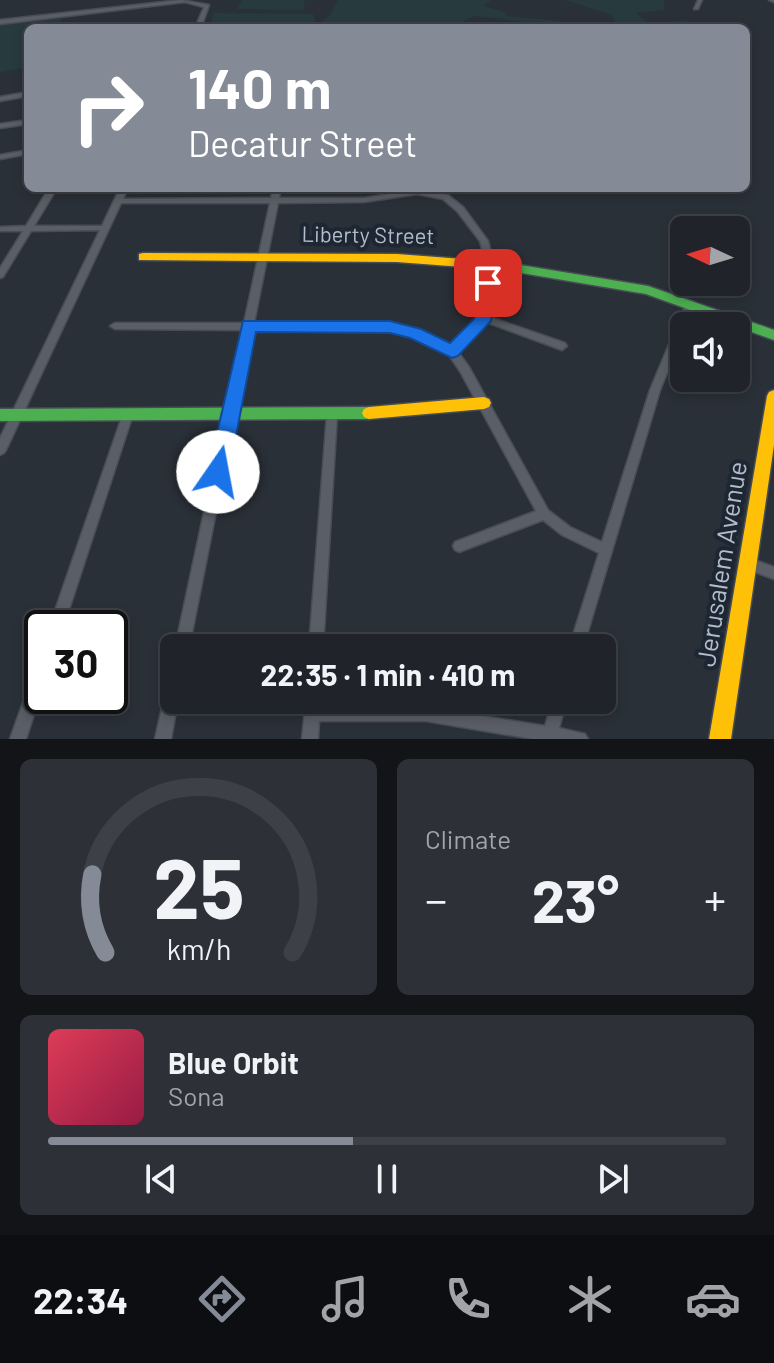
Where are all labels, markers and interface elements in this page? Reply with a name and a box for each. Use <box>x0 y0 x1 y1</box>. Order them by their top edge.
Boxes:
text: 140 m <box>188 53 332 120</box>
icon: right <box>56 56 160 160</box>
text: Decatur Street <box>188 121 417 164</box>
north arrow <box>670 216 750 296</box>
map controls <box>670 216 750 392</box>
street label: Liberty Street <box>301 220 435 248</box>
pin <box>454 249 522 317</box>
icon: arrive <box>466 261 510 305</box>
button: sound <box>670 312 750 392</box>
position arrow <box>176 430 260 514</box>
street label: Jerusalem Avenue <box>689 459 752 669</box>
speed limit sign: 30 <box>24 610 128 714</box>
text: 22:35 · 1 min · 410 m <box>261 656 515 692</box>
text: Climate <box>425 823 511 854</box>
text: 25 <box>153 836 244 936</box>
text: 23° <box>532 863 619 935</box>
text: − <box>425 872 447 925</box>
text: + <box>704 872 726 925</box>
text: km/h <box>166 931 231 966</box>
text: Blue Orbit <box>168 1044 299 1080</box>
text: Sona <box>168 1080 225 1111</box>
icon: previous <box>139 1157 183 1201</box>
icon: pause <box>365 1157 409 1201</box>
icon: next <box>591 1157 635 1201</box>
icon: directions <box>194 1271 250 1327</box>
icon: music <box>317 1271 373 1327</box>
icon: phone <box>440 1271 496 1327</box>
icon: climate <box>562 1271 618 1327</box>
icon: car <box>685 1271 741 1327</box>
text: 22:34 <box>33 1278 128 1321</box>

